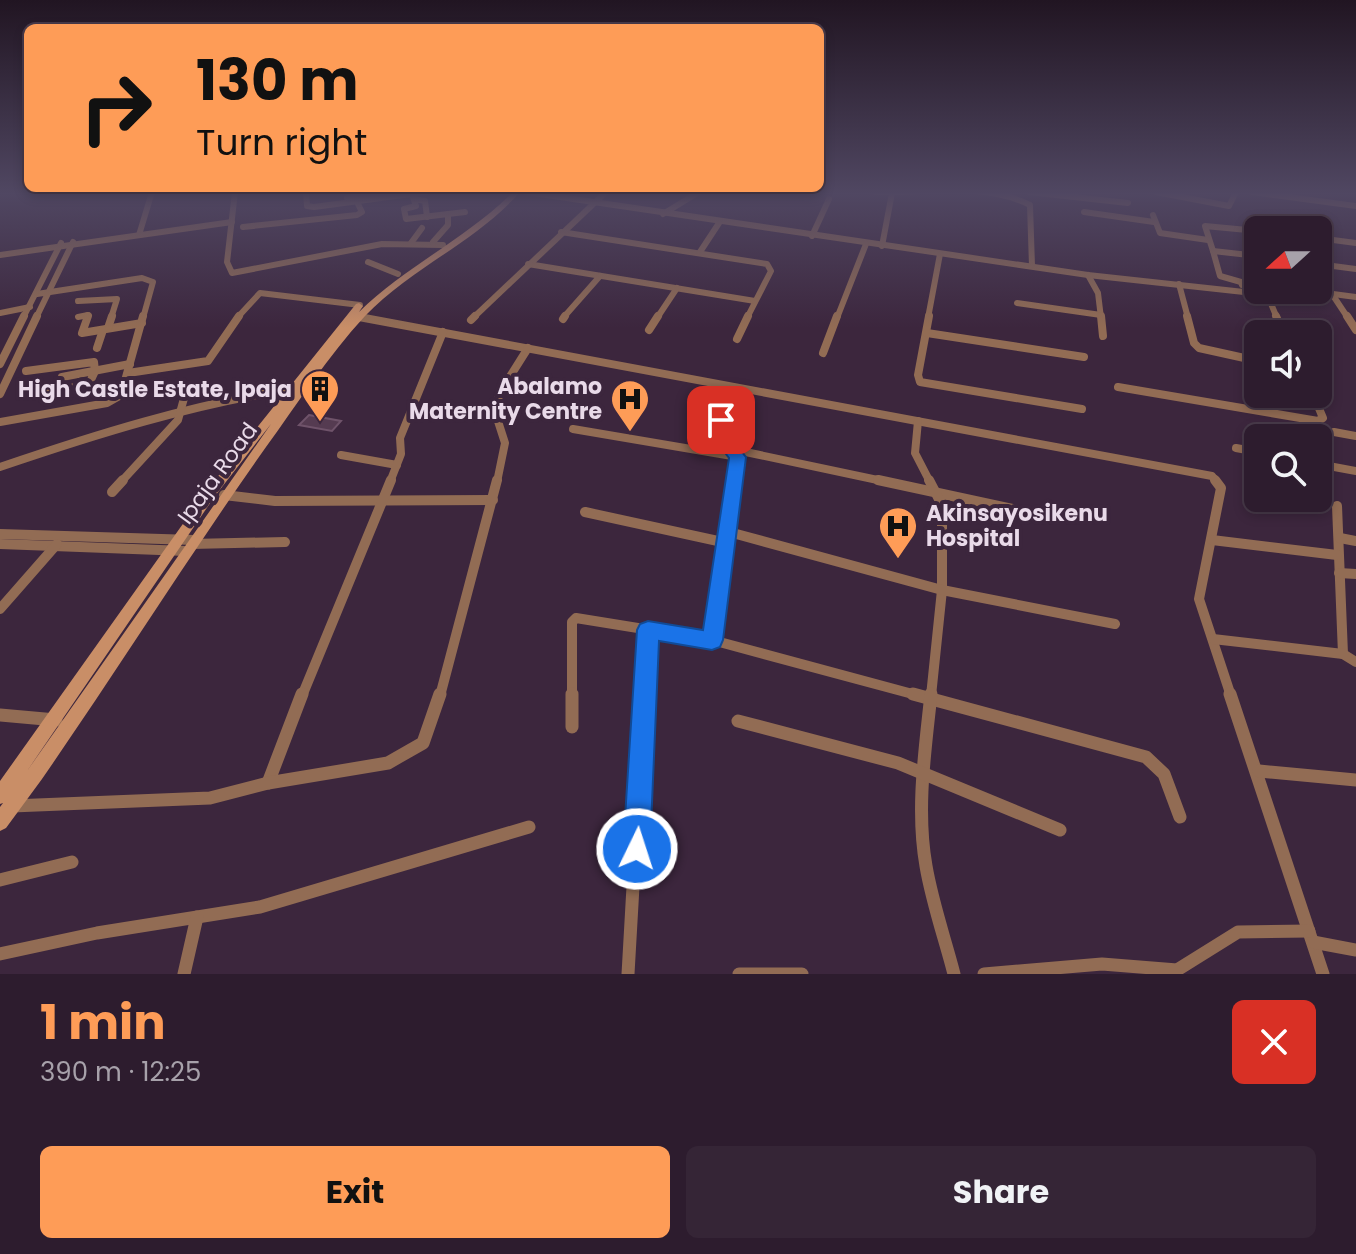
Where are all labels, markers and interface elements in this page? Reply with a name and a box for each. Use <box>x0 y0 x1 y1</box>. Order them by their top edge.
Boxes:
text: 130 m <box>196 41 359 120</box>
icon: right <box>64 56 168 160</box>
text: Turn right <box>196 117 367 168</box>
north arrow <box>1244 216 1332 304</box>
map controls <box>1244 216 1332 512</box>
button: sound <box>1244 320 1332 408</box>
building icon: High Castle Estate, Ipaja <box>299 368 341 423</box>
place label: Abalamo Maternity Centre <box>409 371 602 427</box>
place label: High Castle Estate, Ipaja <box>18 374 292 405</box>
hospital icon: Abalamo Maternity Centre <box>609 378 651 433</box>
pin <box>687 386 755 454</box>
icon: arrive <box>699 398 743 442</box>
street label: Ipaja Road <box>170 416 265 530</box>
button: search <box>1244 424 1332 512</box>
place label: Akinsayosikenu Hospital <box>926 498 1108 554</box>
hospital icon: Akinsayosikenu Hospital <box>877 505 919 560</box>
position arrow <box>595 807 679 891</box>
text: 1 min <box>40 989 166 1056</box>
button: close <box>1232 1000 1316 1084</box>
text: 390 m · 12:25 <box>40 1054 201 1090</box>
button: Exit <box>40 1146 670 1238</box>
button: Share <box>686 1146 1316 1238</box>

